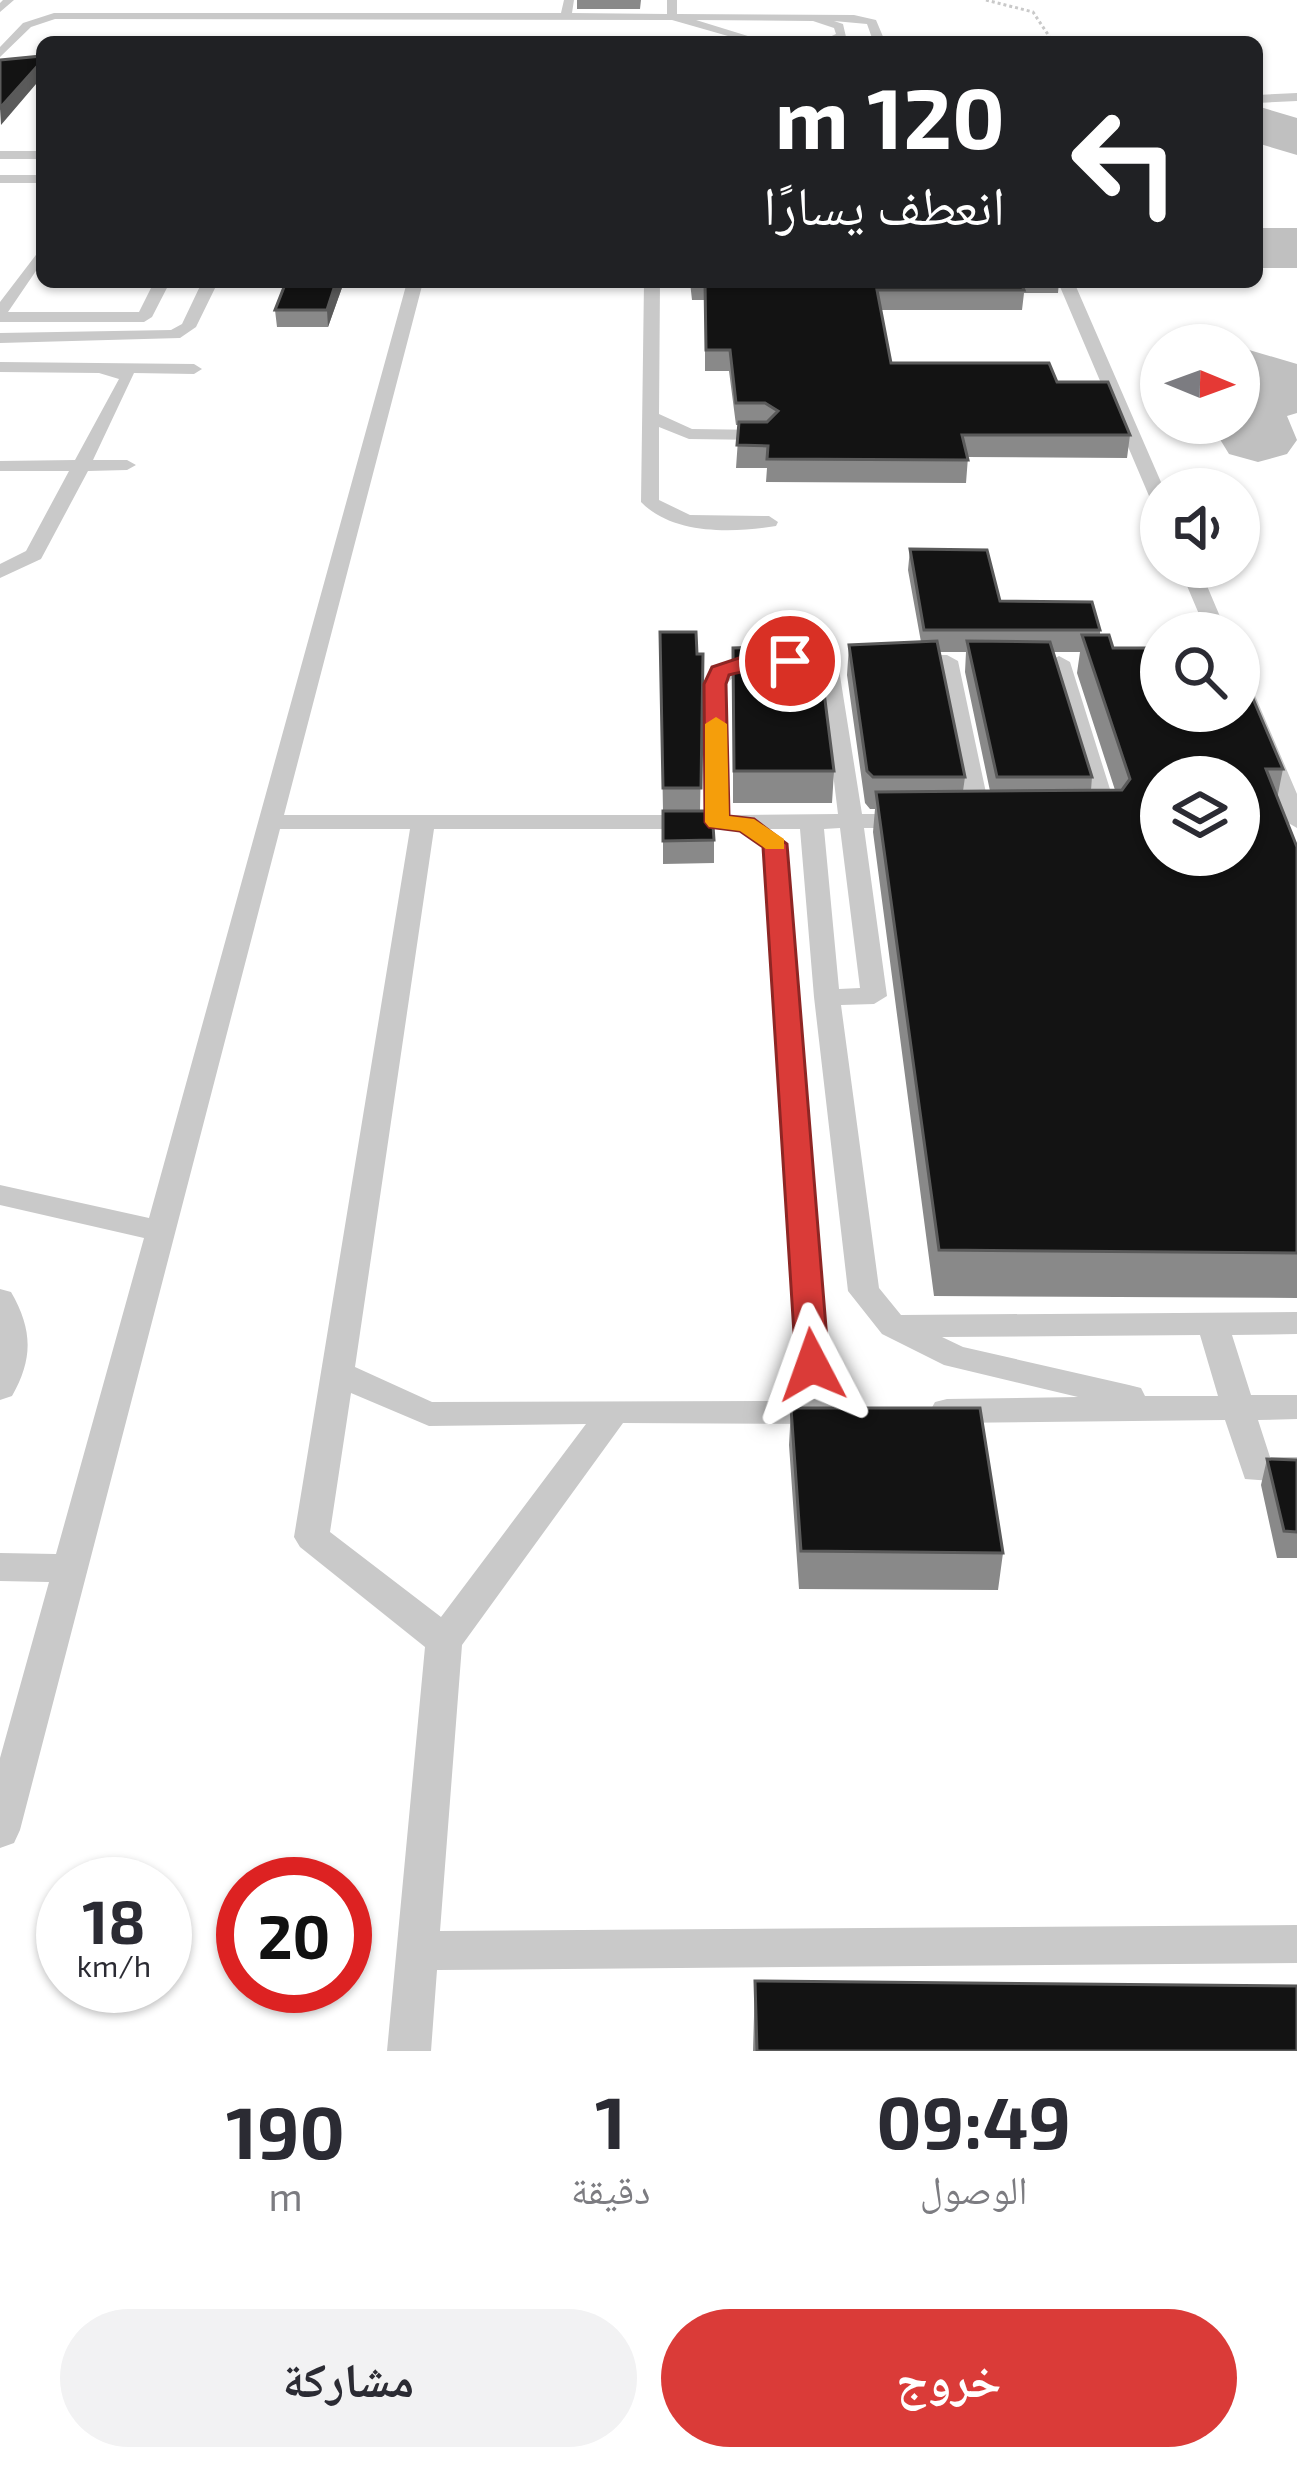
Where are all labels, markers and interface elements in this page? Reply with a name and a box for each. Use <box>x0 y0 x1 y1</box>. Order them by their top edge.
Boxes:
text: 120 m <box>775 65 1005 166</box>
icon: left <box>1047 84 1203 240</box>
text: انعطف يسارًا <box>763 171 1005 236</box>
north arrow <box>1140 324 1260 444</box>
map controls <box>1140 324 1260 876</box>
button: sound <box>1140 468 1260 588</box>
pin <box>739 610 841 712</box>
button: search <box>1140 612 1260 732</box>
icon: arrive <box>757 628 823 694</box>
button: layers <box>1140 756 1260 876</box>
position arrow <box>749 1302 875 1428</box>
speed limit sign: 20 <box>216 1857 372 2013</box>
text: 18 <box>82 1884 146 1956</box>
text: km/h <box>77 1947 151 1983</box>
text: 1 <box>595 2077 626 2163</box>
text: 09:49 <box>876 2077 1071 2163</box>
text: 190 <box>226 2087 345 2173</box>
text: دقيقة <box>571 2165 650 2212</box>
text: الوصول <box>920 2165 1028 2212</box>
text: m <box>268 2172 303 2219</box>
button: مشاركة <box>60 2309 637 2447</box>
button: خروج <box>661 2309 1237 2447</box>

